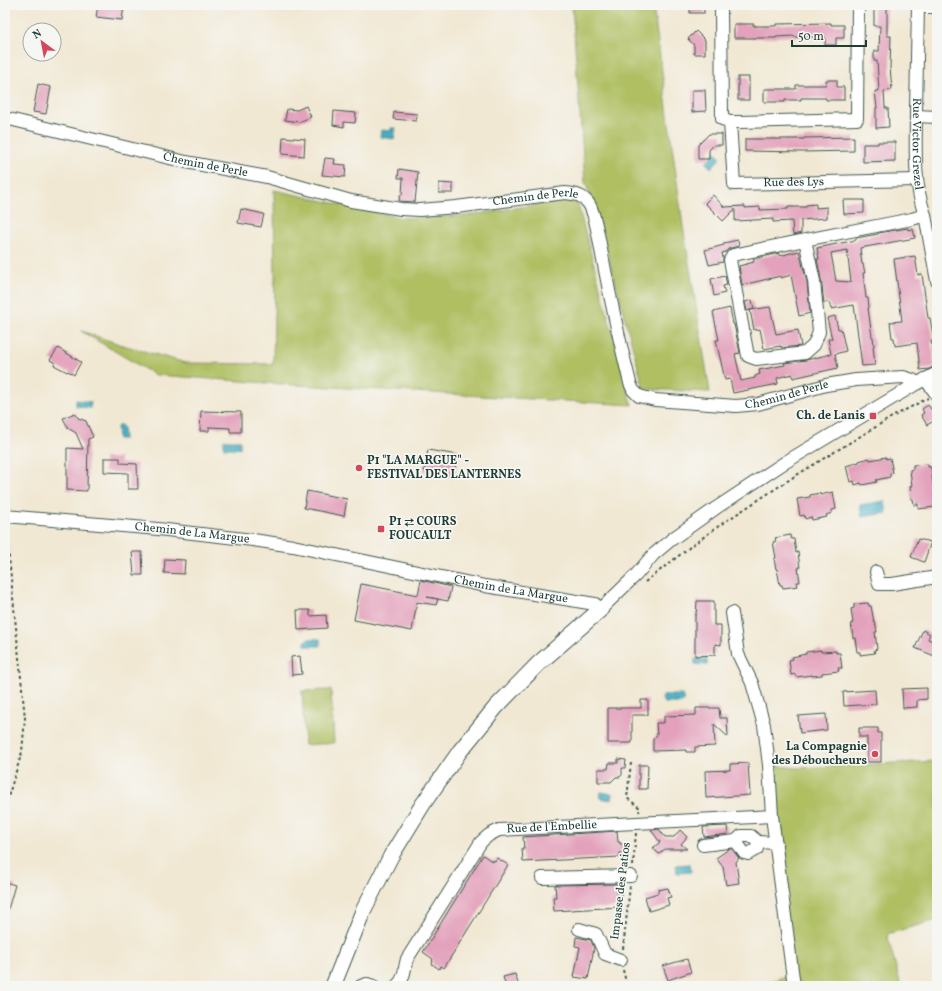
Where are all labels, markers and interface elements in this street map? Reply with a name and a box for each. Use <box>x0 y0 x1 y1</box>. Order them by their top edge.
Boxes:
north arrow <box>22 22 62 62</box>
scale bar <box>792 22 866 48</box>
text: N <box>30 26 45 43</box>
text: 50 m <box>798 29 824 45</box>
street label: Rue Victor Grezel <box>908 98 927 192</box>
street label: Chemin de Perle <box>161 149 250 181</box>
street label: Rue des Lys <box>763 174 824 191</box>
street label: Chemin de Perle <box>492 185 580 210</box>
street label: Chemin de Perle <box>744 377 831 413</box>
place label: Ch. de Lanis <box>796 408 865 424</box>
marker: Ch. de Lanis <box>868 411 878 421</box>
place label: P1 "LA MARGUE" - FESTIVAL DES LANTERNES <box>367 453 522 483</box>
marker: P1 "LA MARGUE" - FESTIVAL DES LANTERNES <box>354 463 364 473</box>
place label: P1 ⇄ COURS FOUCAULT <box>389 514 457 544</box>
street label: Chemin de La Margue <box>134 519 251 548</box>
marker: P1 ⇄ COURS FOUCAULT <box>376 524 386 534</box>
street label: Chemin de La Margue <box>453 572 569 607</box>
place label: La Compagnie des Déboucheurs <box>771 739 867 769</box>
marker: La Compagnie des Déboucheurs <box>870 749 880 759</box>
street label: Rue de l'Embellie <box>506 817 598 838</box>
street label: Impasse des Patios <box>607 841 635 941</box>

